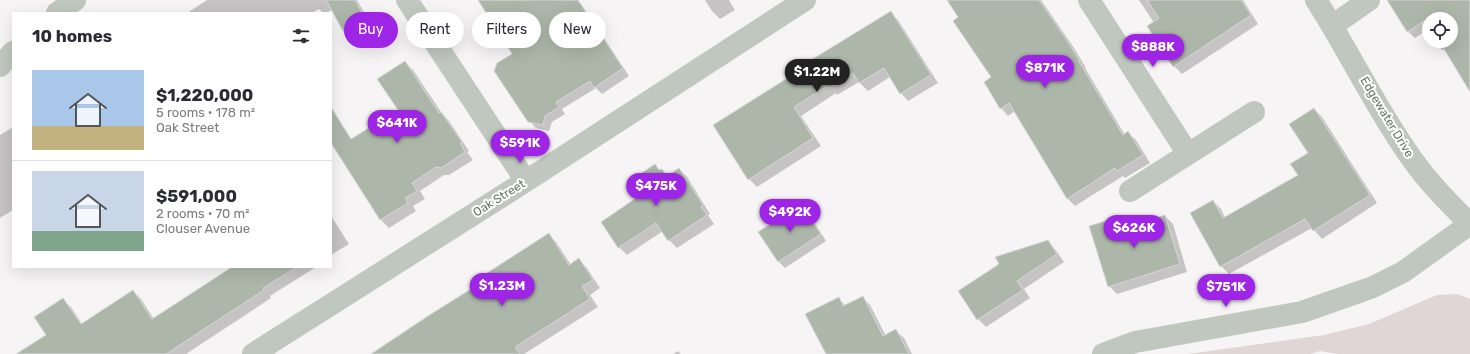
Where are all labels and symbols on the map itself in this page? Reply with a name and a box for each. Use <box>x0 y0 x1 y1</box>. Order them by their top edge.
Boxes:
pin: $888K <box>1125 34 1181 68</box>
pin: $871K <box>1017 55 1073 89</box>
pin: $1.22M <box>784 59 850 93</box>
street label: Edgewater Drive <box>1357 74 1417 160</box>
pin: $641K <box>369 110 425 144</box>
pin: $591K <box>492 130 548 164</box>
pin: $475K <box>628 173 684 207</box>
street label: Oak Street <box>470 176 528 219</box>
pin: $492K <box>762 199 818 233</box>
pin: $626K <box>1106 215 1162 249</box>
pin: $1.23M <box>469 273 535 307</box>
pin: $751K <box>1198 274 1254 308</box>

